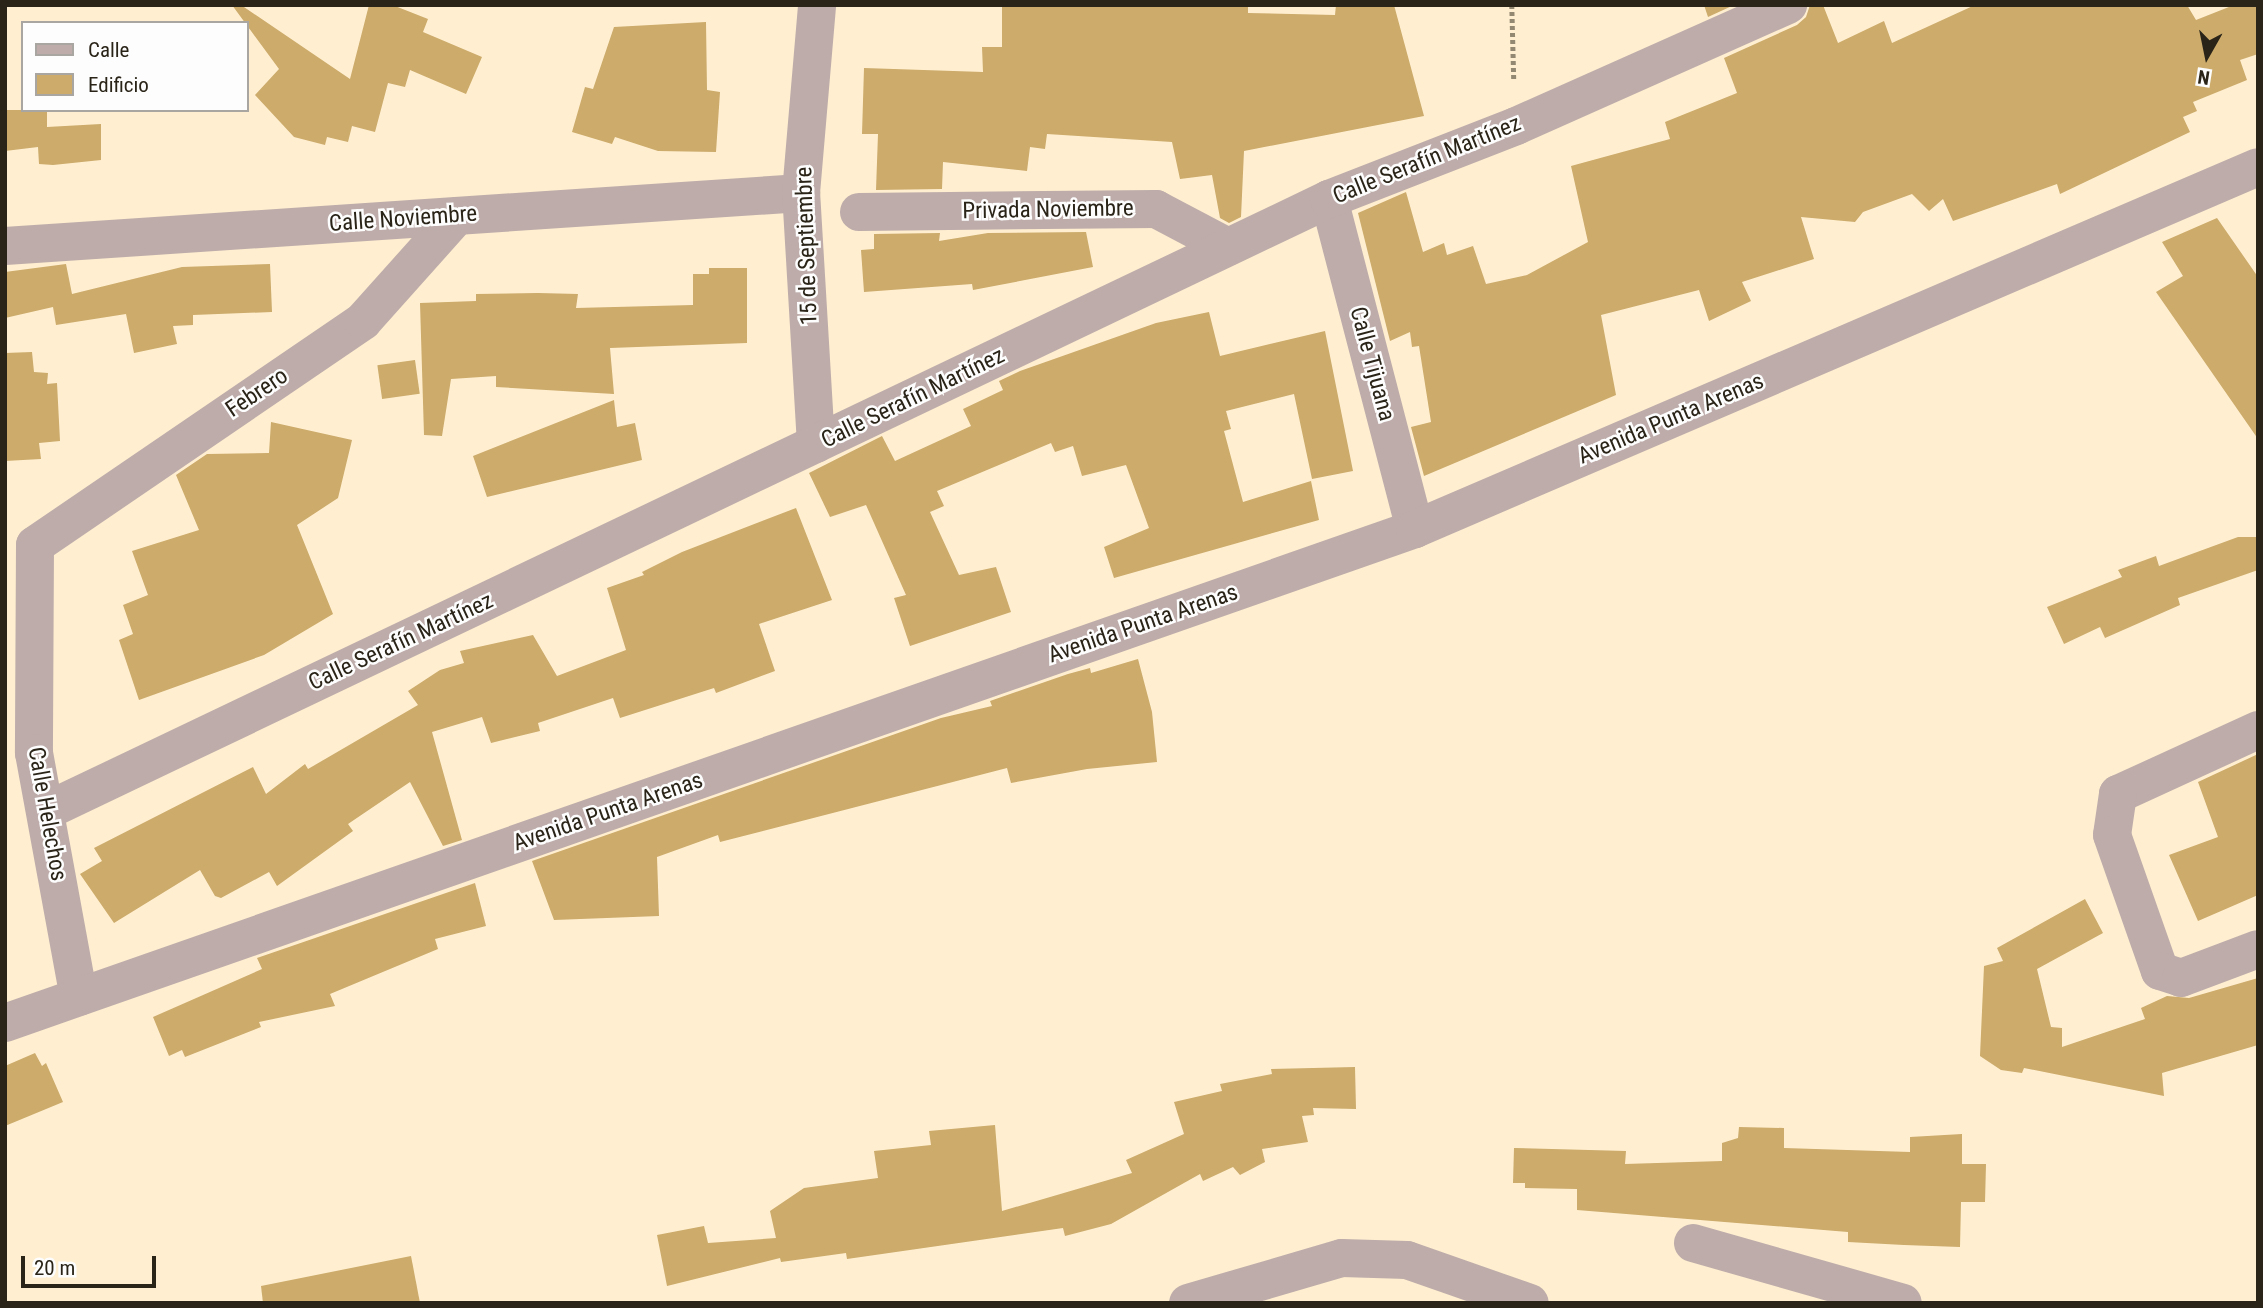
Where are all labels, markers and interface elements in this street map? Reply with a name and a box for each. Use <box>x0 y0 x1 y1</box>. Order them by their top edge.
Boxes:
legend <box>21 21 248 112</box>
north arrow <box>2172 21 2242 91</box>
text: Calle <box>88 38 129 62</box>
text: N <box>2196 65 2211 90</box>
text: Edificio <box>88 73 149 97</box>
street label: Calle Serafín Martínez <box>1329 110 1525 210</box>
street label: 15 de Septiembre <box>790 166 824 326</box>
street label: Privada Noviembre <box>962 195 1134 225</box>
street label: Calle Noviembre <box>328 200 478 238</box>
street label: Calle Tijuana <box>1343 304 1401 424</box>
street label: Calle Serafín Martínez <box>817 342 1009 454</box>
street label: Febrero <box>221 362 293 424</box>
street label: Avenida Punta Arenas <box>1574 367 1768 471</box>
street label: Avenida Punta Arenas <box>1044 579 1242 669</box>
street label: Calle Serafín Martínez <box>304 587 498 697</box>
street label: Calle Helechos <box>22 745 72 883</box>
street label: Avenida Punta Arenas <box>509 767 707 857</box>
scale bar <box>24 1242 159 1286</box>
text: 20 m <box>34 1256 75 1280</box>

